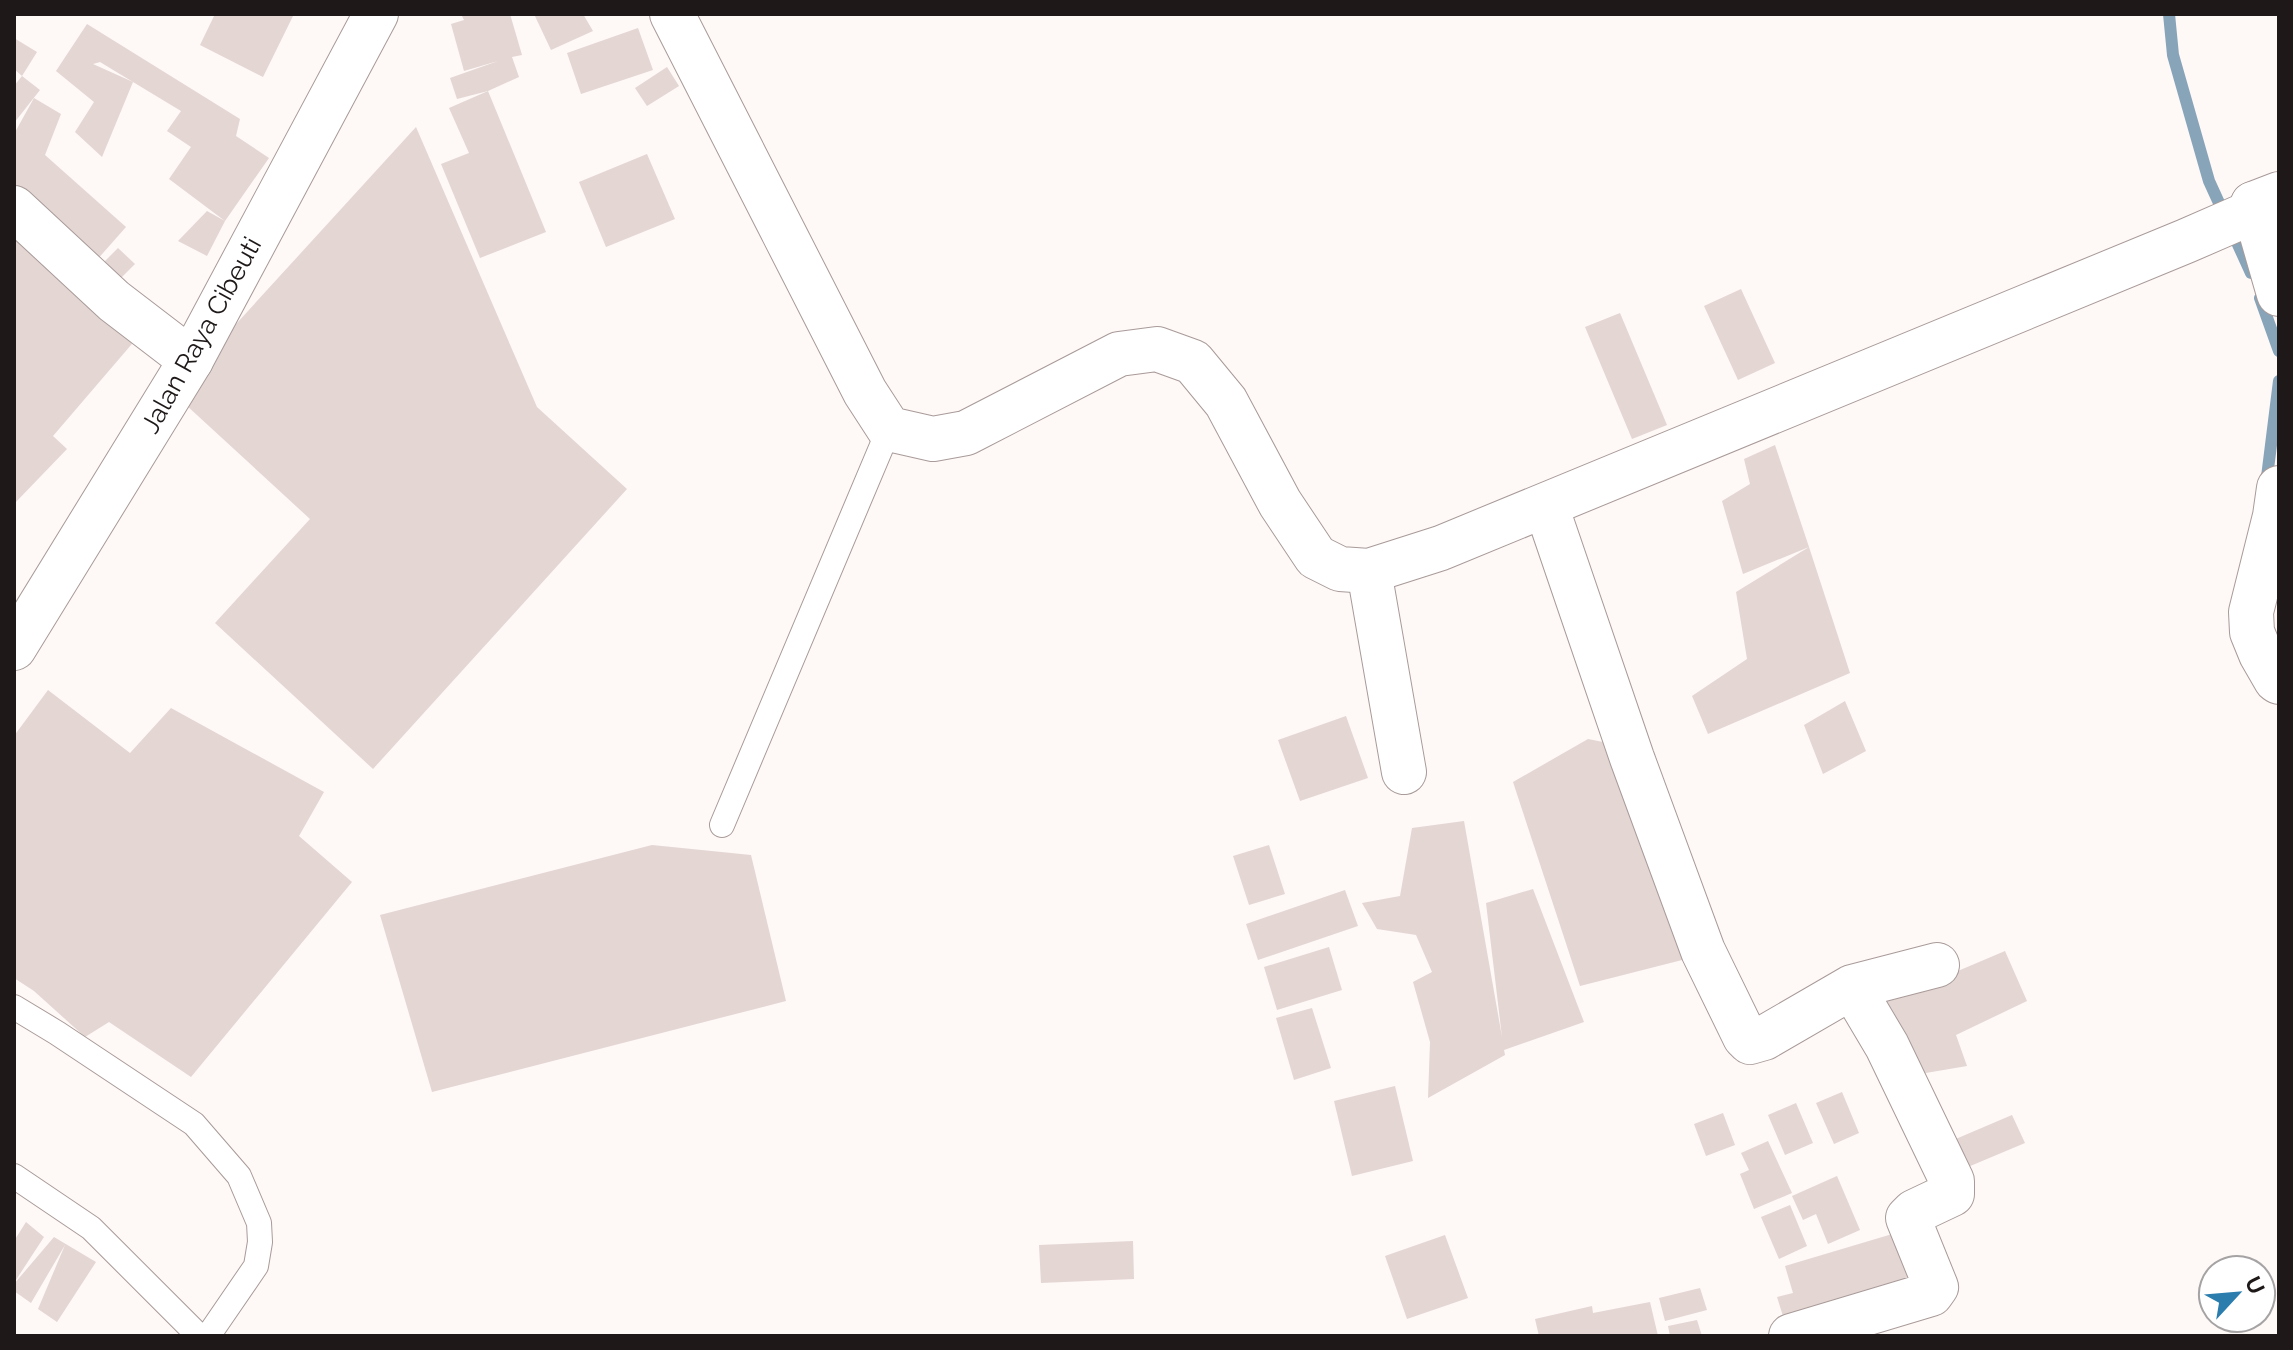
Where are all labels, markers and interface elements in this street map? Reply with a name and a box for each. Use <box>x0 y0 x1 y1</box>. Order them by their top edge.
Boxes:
street label: Jalan Raya Cibeuti <box>135 232 267 438</box>
north arrow <box>2197 1254 2277 1334</box>
text: U <box>2240 1272 2270 1298</box>

